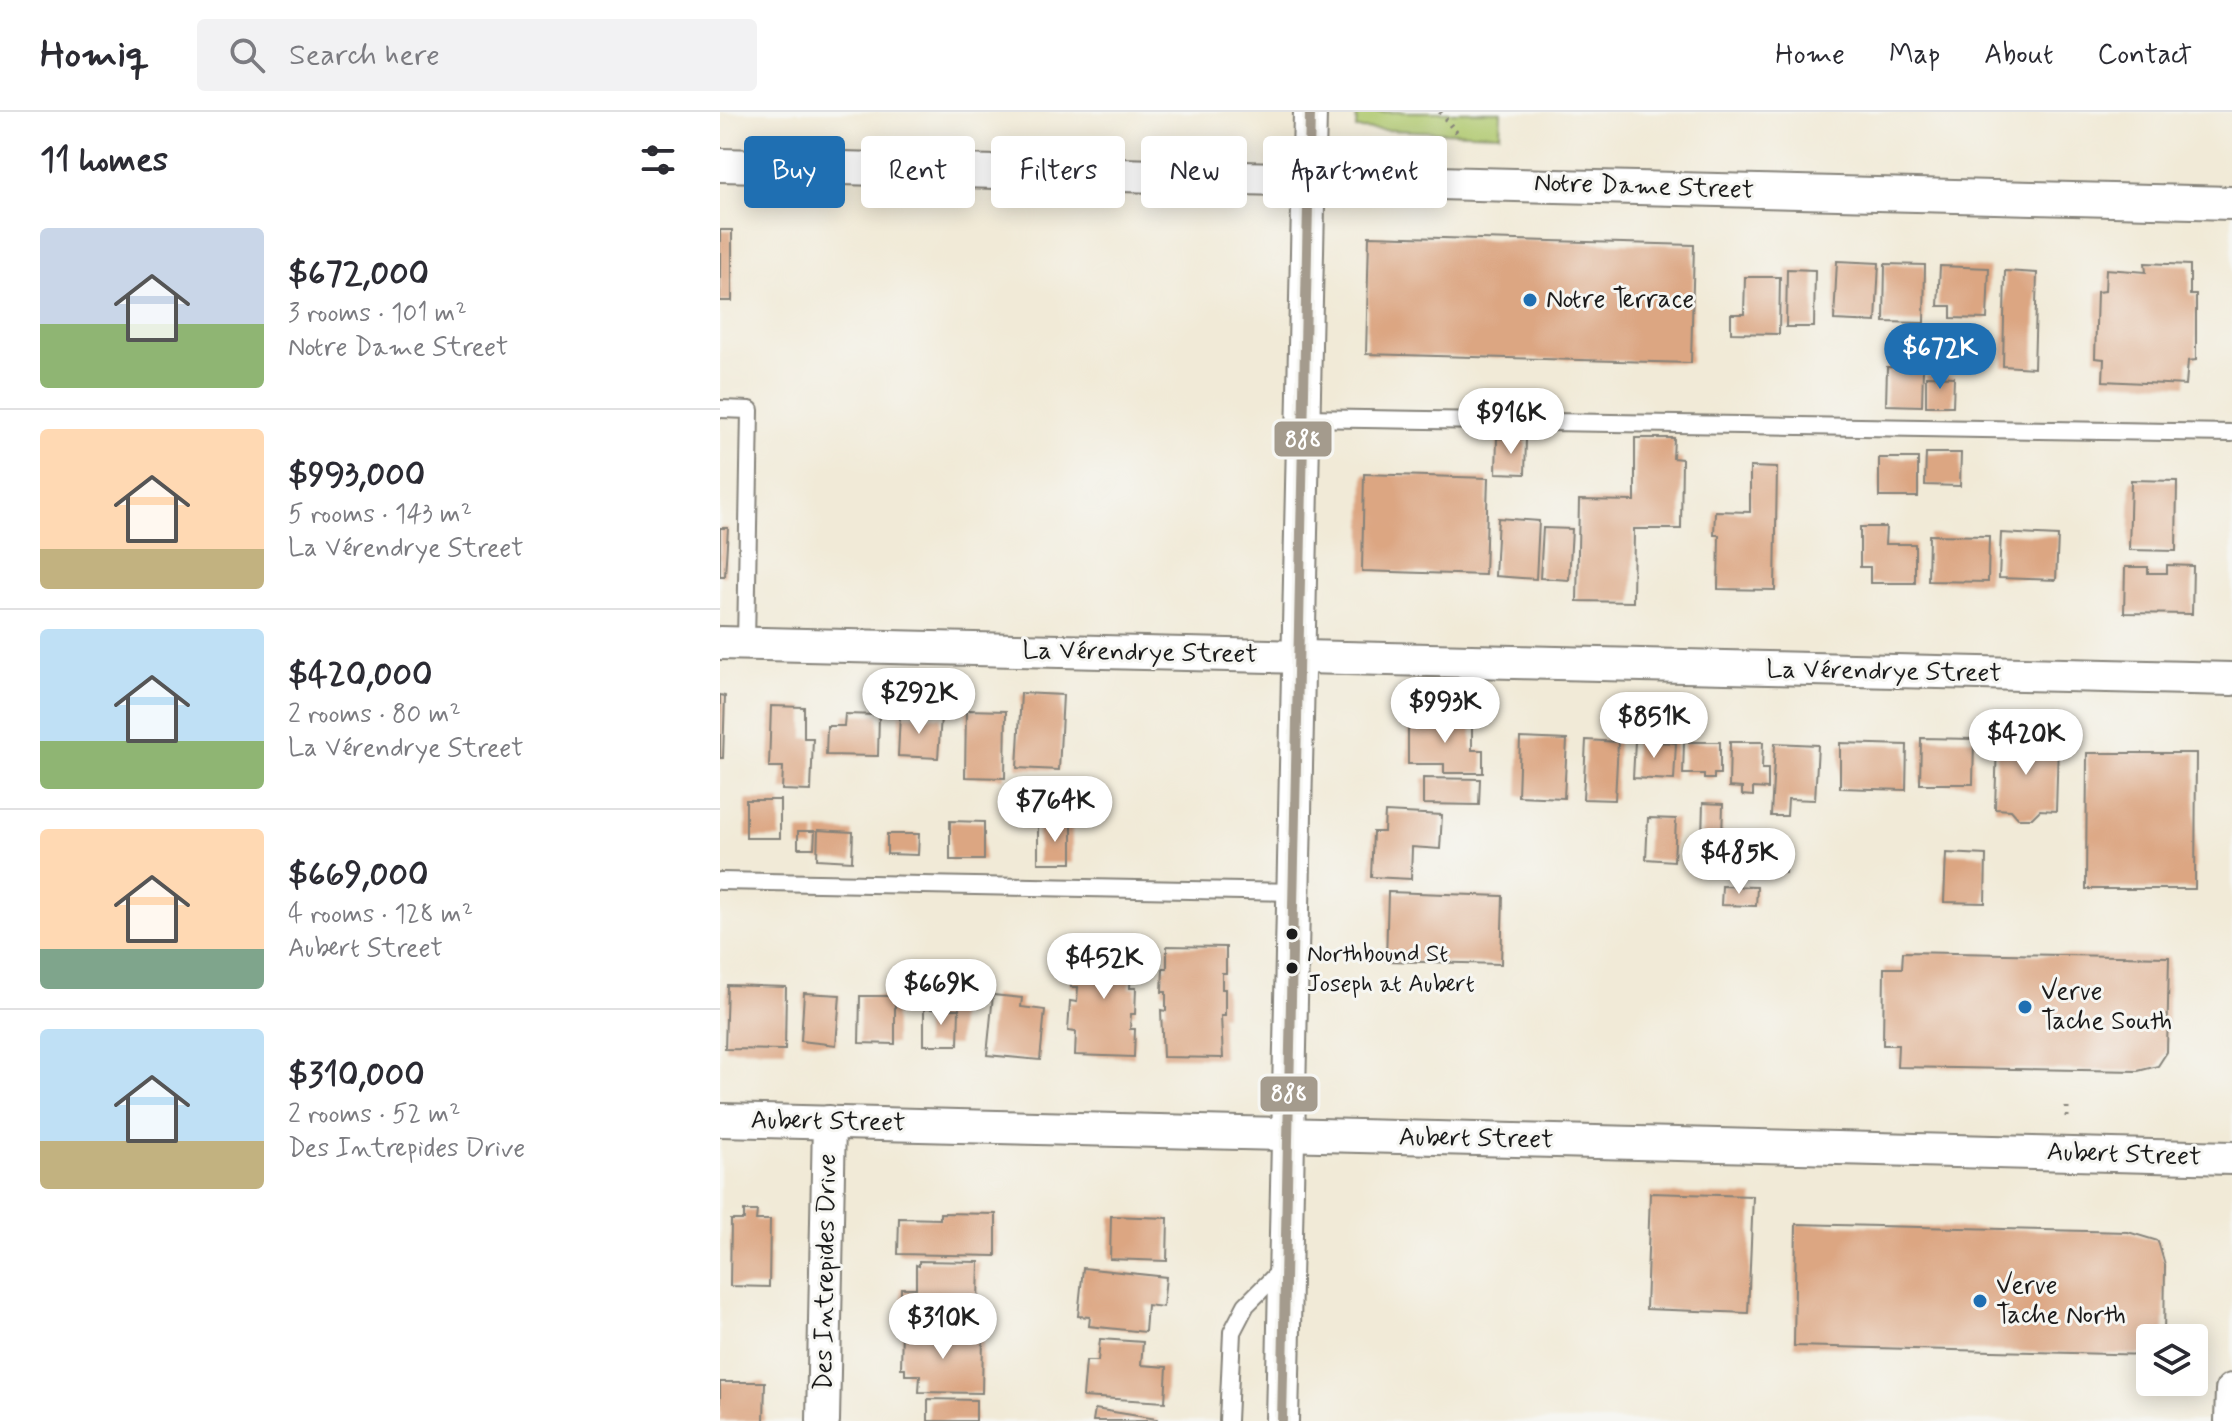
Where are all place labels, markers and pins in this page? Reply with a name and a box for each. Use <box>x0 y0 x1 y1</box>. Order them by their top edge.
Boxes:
place label: Notre Terrace <box>1546 283 1694 317</box>
marker: Notre Terrace <box>1521 291 1539 309</box>
pin: $672K <box>1884 323 1996 391</box>
pin: $916K <box>1455 388 1567 456</box>
pin: $292K <box>863 668 975 736</box>
pin: $993K <box>1389 677 1501 745</box>
pin: $851K <box>1598 692 1710 760</box>
pin: $420K <box>1970 709 2082 777</box>
pin: $764K <box>999 776 1111 844</box>
pin: $485K <box>1683 828 1795 896</box>
unlabelled marker <box>1284 926 1300 942</box>
pin: $452K <box>1048 933 1160 1001</box>
place label: Northbound St Joseph at Aubert <box>1307 939 1475 1000</box>
pin: $669K <box>885 959 997 1027</box>
marker: Northbound St Joseph at Aubert <box>1284 960 1300 976</box>
place label: Verve Tache South <box>2041 975 2172 1039</box>
marker: Verve Tache South <box>2016 998 2034 1016</box>
place label: Verve Tache North <box>1996 1269 2126 1333</box>
marker: Verve Tache North <box>1971 1292 1989 1310</box>
pin: $310K <box>887 1293 999 1361</box>

